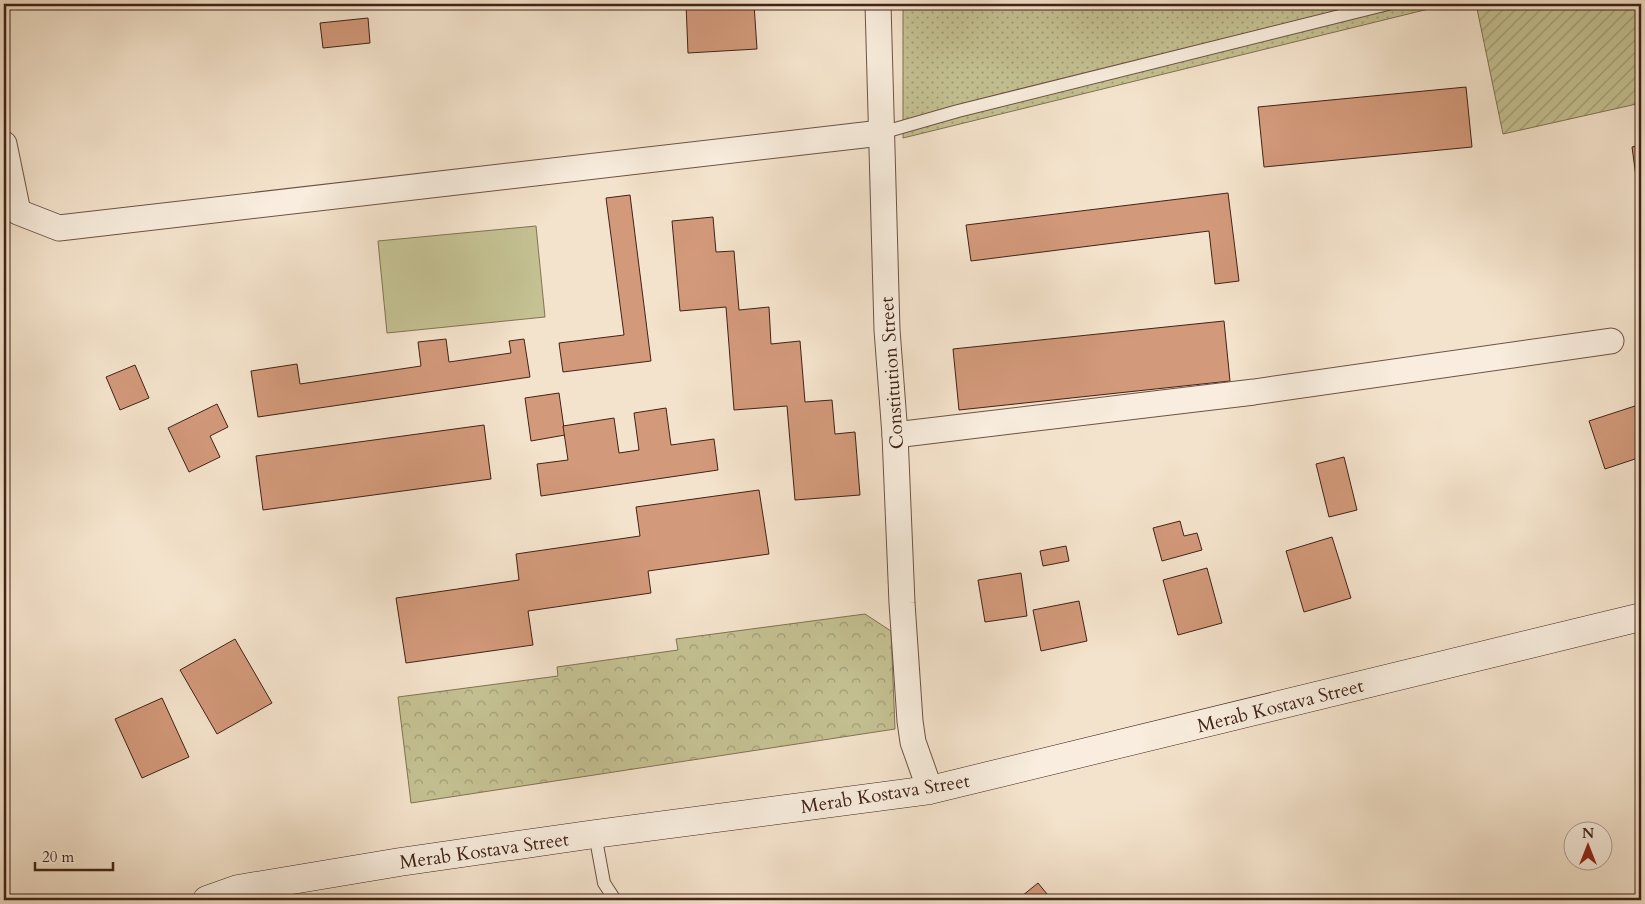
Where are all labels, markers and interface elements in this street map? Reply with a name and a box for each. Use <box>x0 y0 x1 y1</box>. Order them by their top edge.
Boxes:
street label: Constitution Street <box>874 296 910 450</box>
street label: Merab Kostava Street <box>1194 673 1366 739</box>
street label: Merab Kostava Street <box>799 768 971 820</box>
north arrow <box>1562 822 1612 872</box>
text: N <box>1582 824 1594 843</box>
street label: Merab Kostava Street <box>398 826 570 876</box>
scale bar <box>35 839 112 871</box>
text: 20 m <box>42 847 74 867</box>

